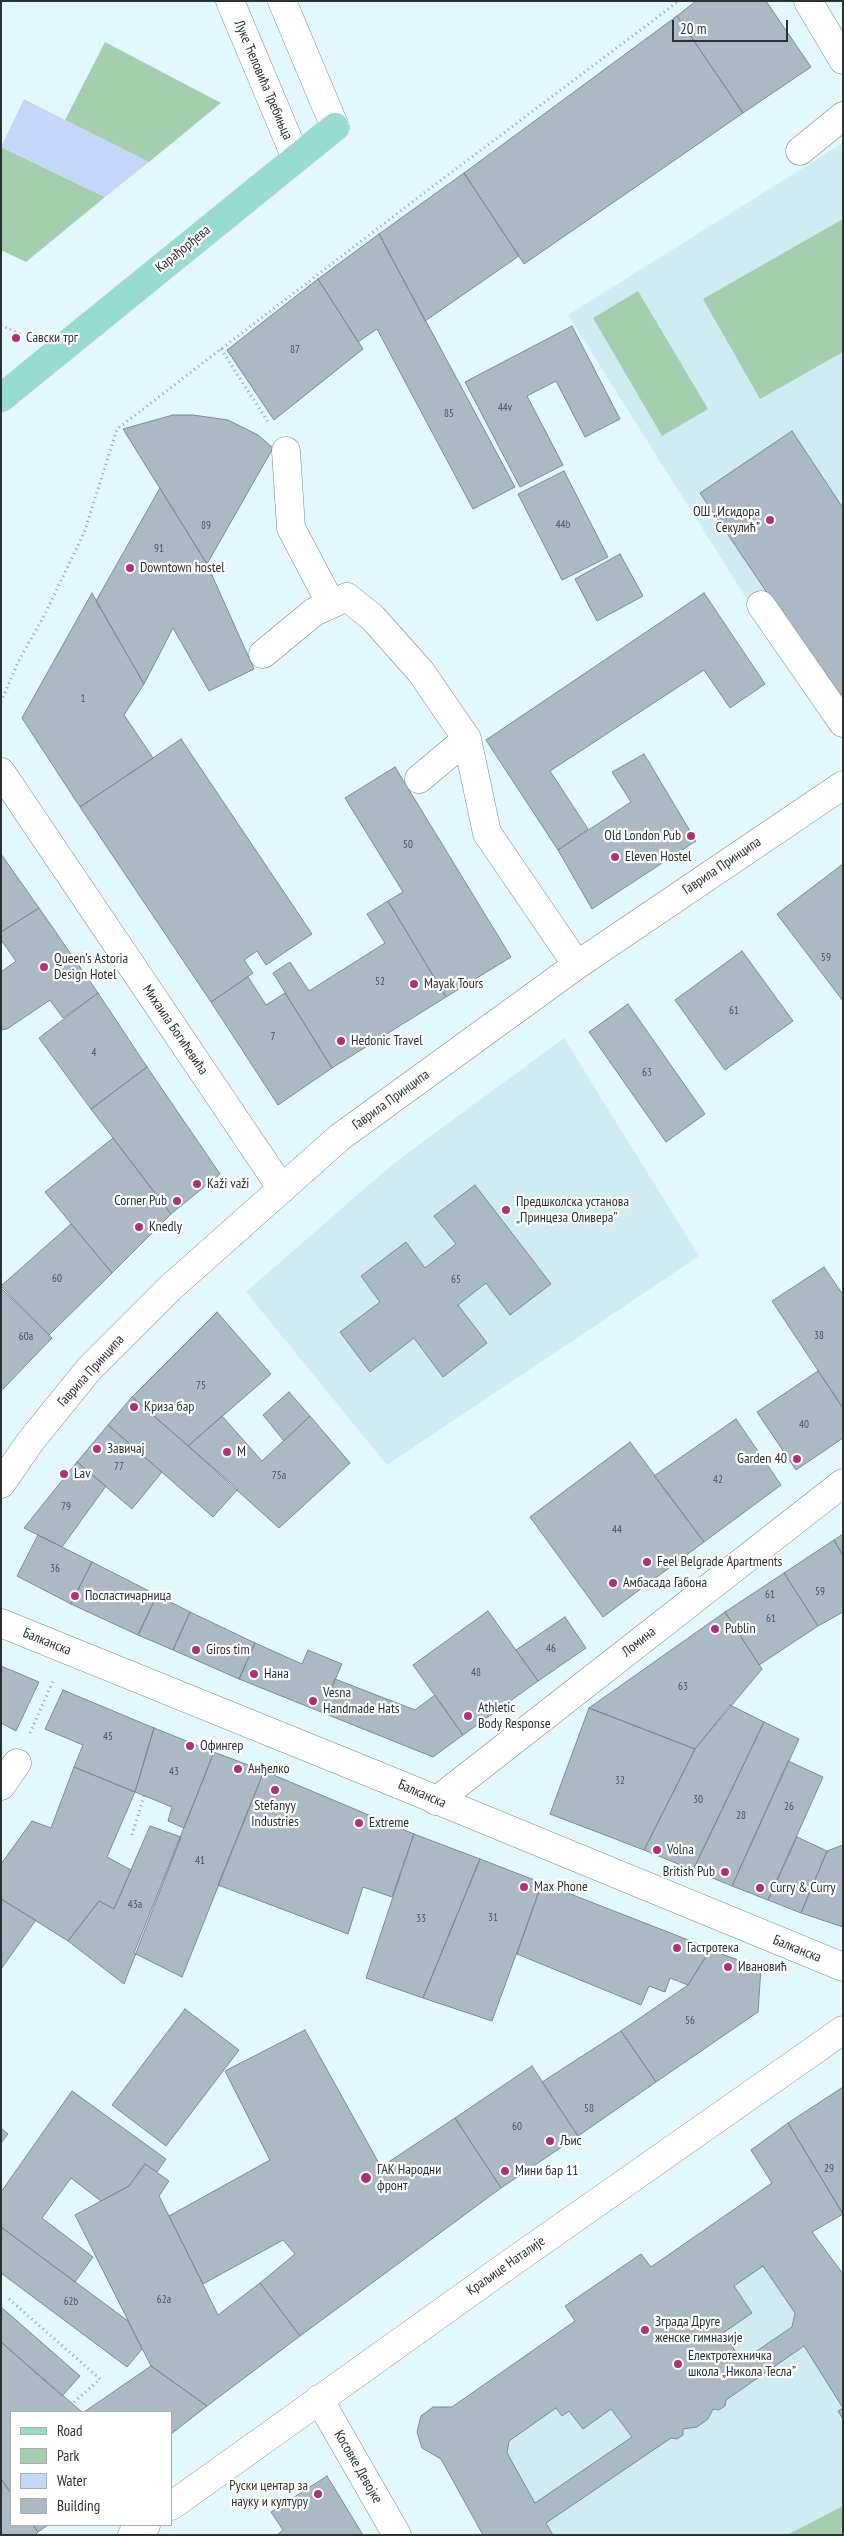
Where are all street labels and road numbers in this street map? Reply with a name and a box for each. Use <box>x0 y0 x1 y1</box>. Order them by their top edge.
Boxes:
street label: Луке Ћеловића Требињца <box>230 18 296 142</box>
street label: Карађорђева <box>152 222 214 276</box>
street label: Гаврила Принципа <box>680 834 764 898</box>
street label: Михаила Богићевића <box>139 982 211 1078</box>
street label: Гаврила Принципа <box>349 1066 433 1134</box>
street label: Гаврила Принципа <box>54 1332 128 1410</box>
street label: Ломина <box>619 1624 659 1660</box>
street label: Балканска <box>20 1625 74 1659</box>
street label: Балканска <box>395 1776 449 1812</box>
street label: Балканска <box>770 1932 824 1966</box>
street label: Краљице Наталије <box>464 2233 548 2299</box>
street label: Косовке Девојке <box>330 2427 386 2507</box>

